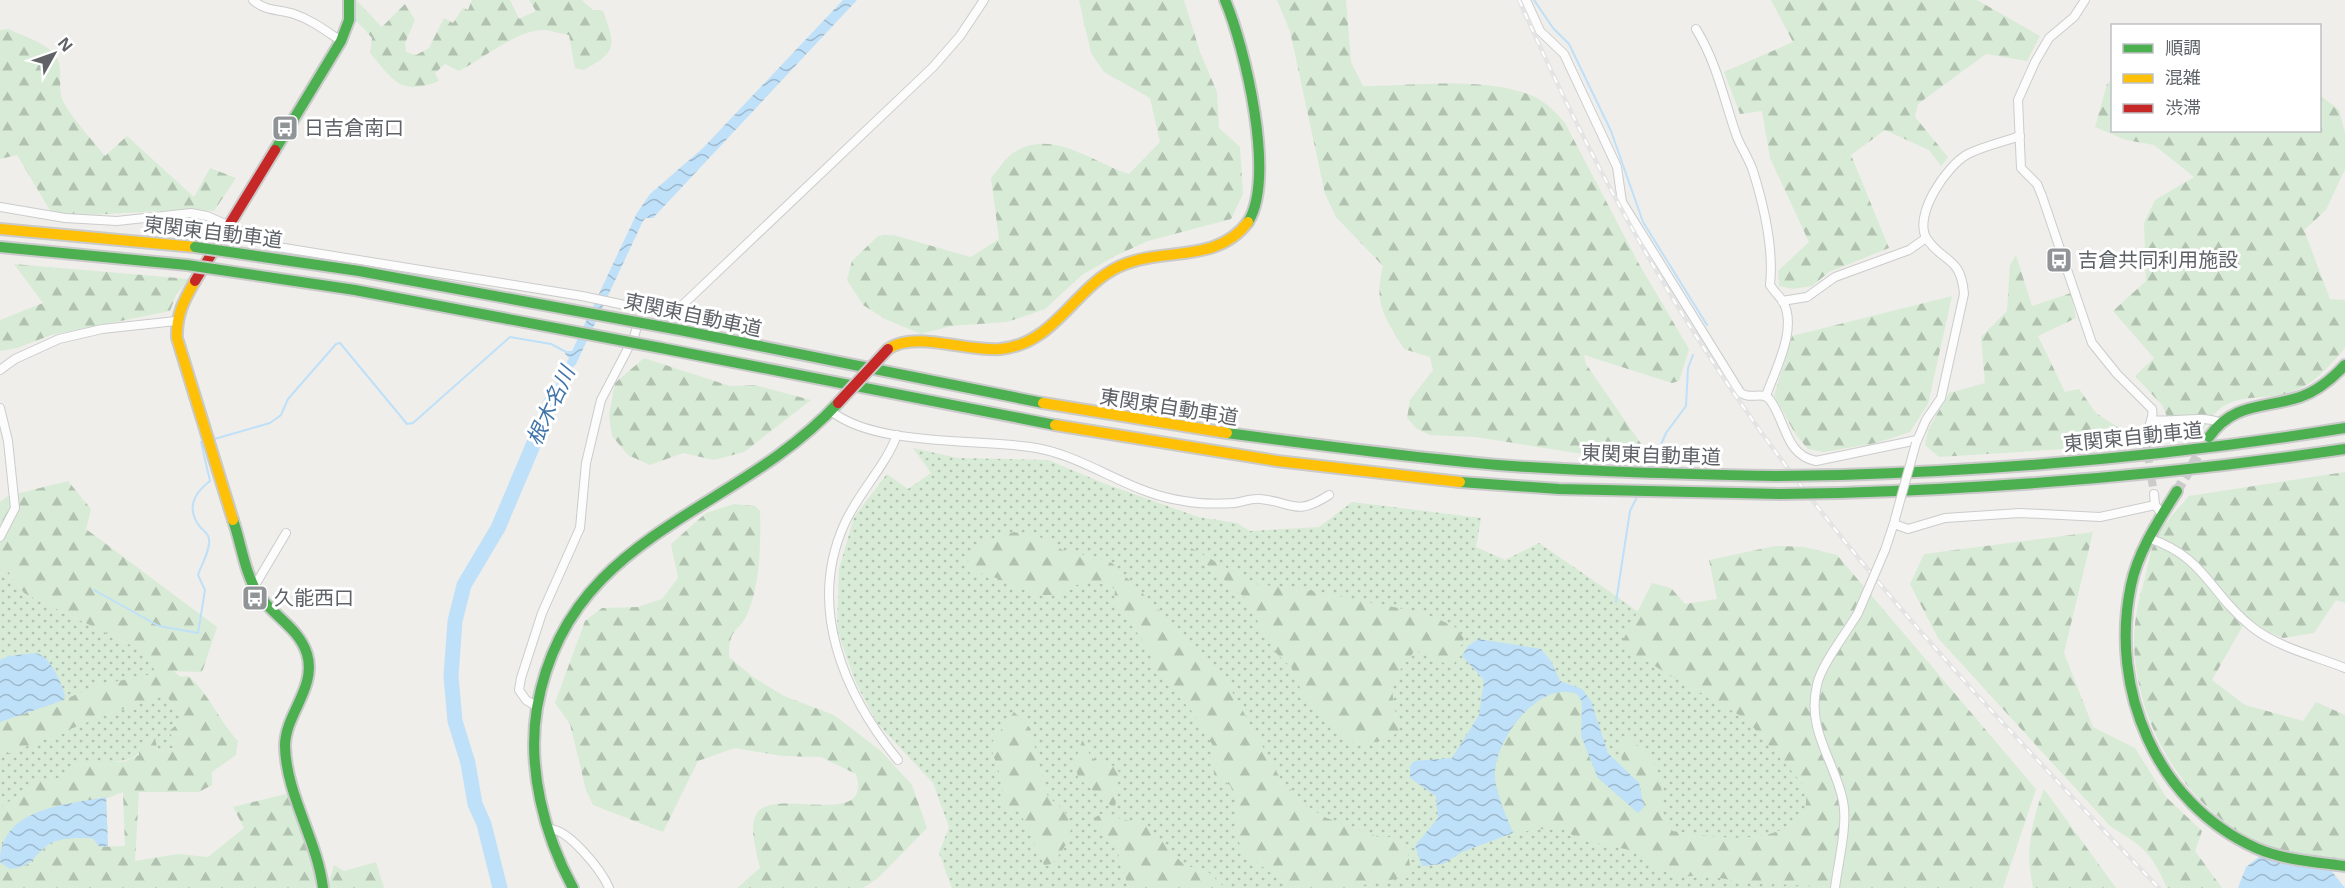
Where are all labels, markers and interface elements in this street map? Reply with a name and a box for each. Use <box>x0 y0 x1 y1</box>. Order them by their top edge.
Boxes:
north arrow <box>24 24 84 84</box>
legend <box>2111 24 2321 132</box>
text: N <box>53 32 78 56</box>
text: 順調 <box>2165 35 2201 59</box>
text: 混雑 <box>2165 65 2201 89</box>
text: 渋滞 <box>2165 95 2201 119</box>
bus stop icon: 日吉倉南口 <box>270 113 300 143</box>
place label: 日吉倉南口 <box>304 114 404 141</box>
street label: 東関東自動車道 <box>142 210 284 253</box>
bus stop icon: 吉倉共同利用施設 <box>2044 245 2074 275</box>
place label: 吉倉共同利用施設 <box>2078 246 2238 273</box>
street label: 東関東自動車道 <box>622 287 764 342</box>
water label: 根木名川 <box>520 360 581 450</box>
street label: 東関東自動車道 <box>1098 382 1240 431</box>
street label: 東関東自動車道 <box>2062 416 2204 457</box>
street label: 東関東自動車道 <box>1581 439 1721 470</box>
bus stop icon: 久能西口 <box>240 583 270 613</box>
place label: 久能西口 <box>274 584 354 611</box>

